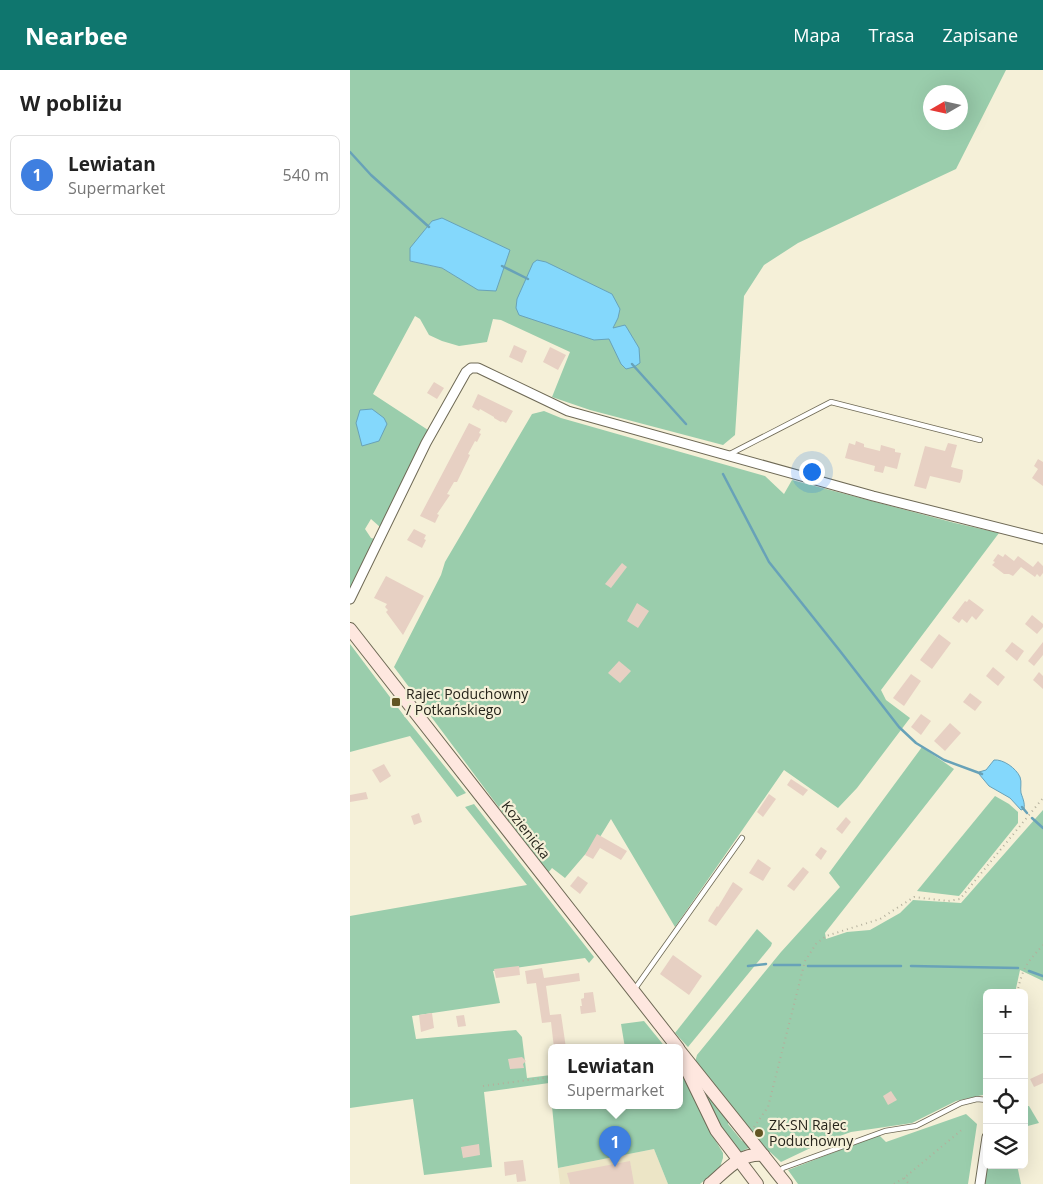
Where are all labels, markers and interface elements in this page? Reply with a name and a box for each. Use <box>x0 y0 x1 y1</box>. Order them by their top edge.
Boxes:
text: Nearbee <box>25 19 128 52</box>
text: Mapa <box>793 23 841 47</box>
text: Trasa <box>869 23 914 47</box>
text: Zapisane <box>942 23 1018 47</box>
north arrow <box>923 85 968 130</box>
text: W pobliżu <box>20 89 122 117</box>
text: Lewiatan <box>68 151 156 177</box>
text: 1 <box>32 164 42 186</box>
text: 540 m <box>283 164 329 186</box>
text: Supermarket <box>68 177 165 199</box>
your location <box>799 459 825 485</box>
place label: Rajec Poduchowny / Potkańskiego <box>406 684 529 719</box>
marker: Rajec Poduchowny / Potkańskiego <box>390 696 402 708</box>
street label: Kozienicka <box>498 797 555 863</box>
map controls <box>983 989 1028 1169</box>
button: + <box>983 989 1028 1034</box>
button: − <box>983 1034 1028 1079</box>
popup <box>548 1044 683 1109</box>
text: Lewiatan <box>567 1053 655 1079</box>
text: Supermarket <box>567 1079 664 1101</box>
button: locate <box>983 1079 1028 1124</box>
place label: ZK-SN Rajec Poduchowny <box>769 1115 854 1150</box>
button: layers <box>983 1124 1028 1169</box>
pin: 1 <box>599 1126 631 1167</box>
marker: ZK-SN Rajec Poduchowny <box>753 1127 765 1139</box>

